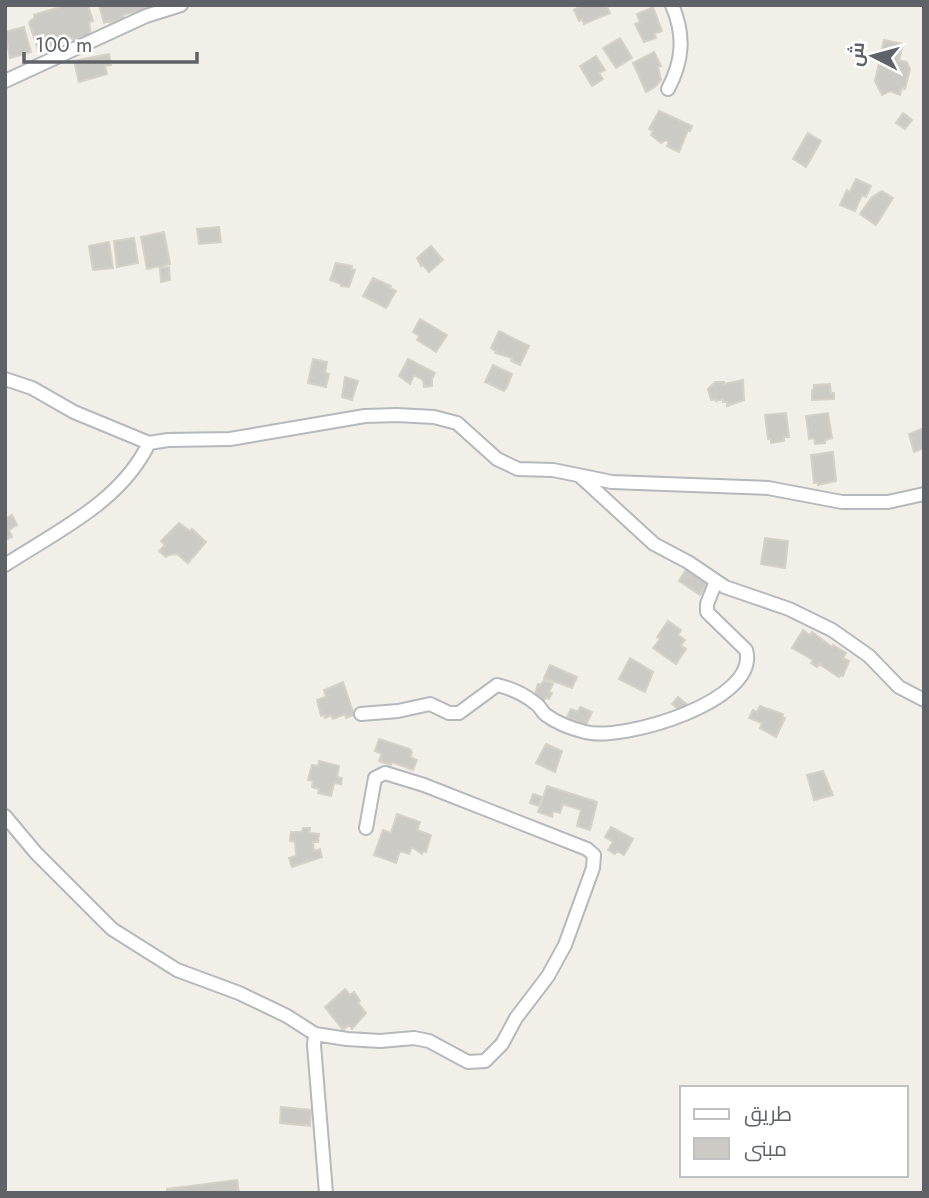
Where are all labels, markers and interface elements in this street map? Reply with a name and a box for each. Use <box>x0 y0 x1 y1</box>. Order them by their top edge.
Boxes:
scale bar <box>24 21 198 65</box>
north arrow <box>838 21 908 91</box>
text: 100 m <box>35 30 92 60</box>
text: ش <box>842 41 871 68</box>
legend <box>680 1086 908 1177</box>
text: طريق <box>744 1099 792 1129</box>
text: مبنى <box>744 1134 787 1164</box>

